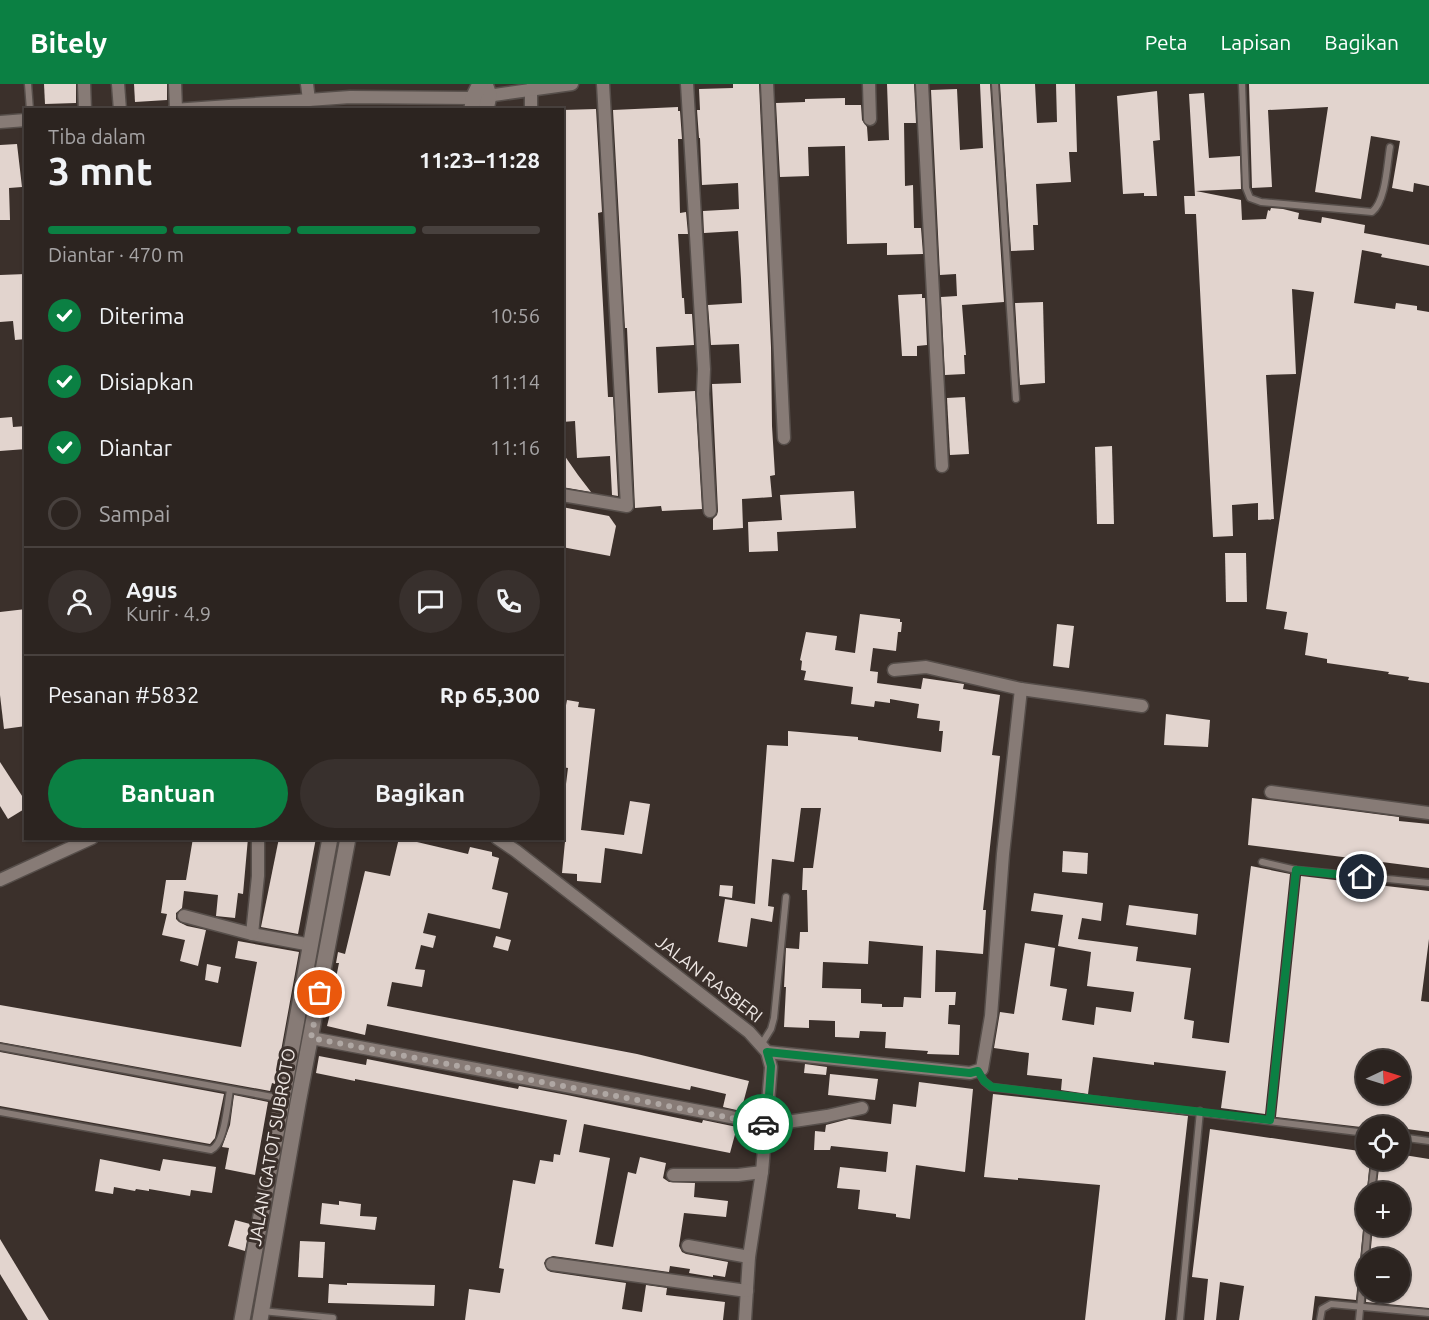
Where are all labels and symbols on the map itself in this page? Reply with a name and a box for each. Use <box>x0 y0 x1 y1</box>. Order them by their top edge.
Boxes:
pin <box>1336 851 1387 902</box>
street label: JALAN RASBERI <box>652 931 767 1026</box>
pin <box>294 967 345 1018</box>
street label: JALAN GATOT SUBROTO <box>244 1046 298 1247</box>
north arrow <box>1356 1050 1410 1104</box>
courier <box>733 1094 793 1154</box>

